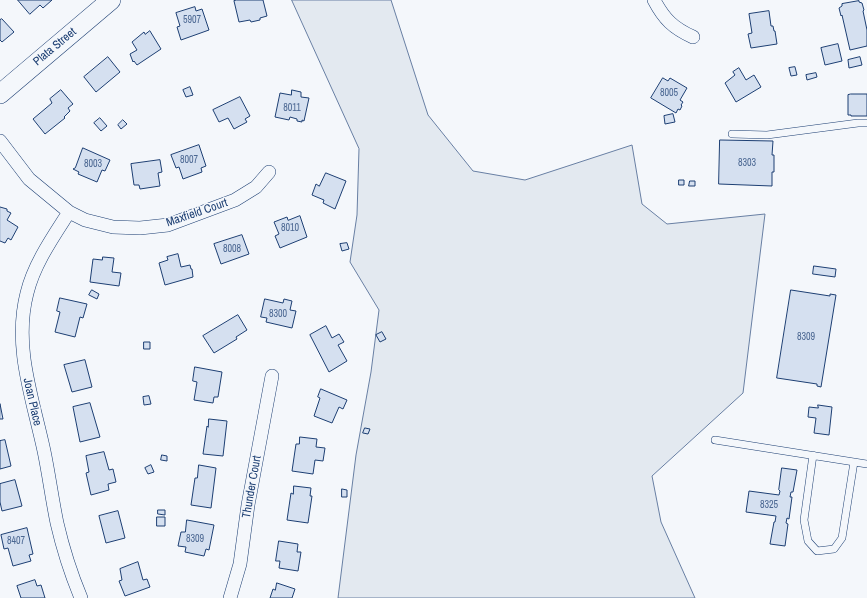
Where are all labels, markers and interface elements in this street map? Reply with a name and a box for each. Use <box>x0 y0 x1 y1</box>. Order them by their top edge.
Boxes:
house number: 5907 <box>183 14 201 26</box>
street label: Plata Street <box>31 25 79 69</box>
house number: 8005 <box>660 87 678 99</box>
house number: 8011 <box>283 102 301 114</box>
house number: 8007 <box>180 154 198 166</box>
house number: 8303 <box>738 157 756 169</box>
house number: 8003 <box>84 158 102 170</box>
street label: Maxfield Court <box>164 196 230 230</box>
house number: 8010 <box>281 222 299 234</box>
house number: 8008 <box>223 243 241 255</box>
house number: 8300 <box>269 308 287 320</box>
house number: 8309 <box>797 331 815 343</box>
street label: Joan Place <box>20 377 44 427</box>
street label: Thunder Court <box>239 455 265 519</box>
house number: 8325 <box>760 499 778 511</box>
house number: 8309 <box>186 533 204 545</box>
house number: 8407 <box>7 535 25 547</box>

